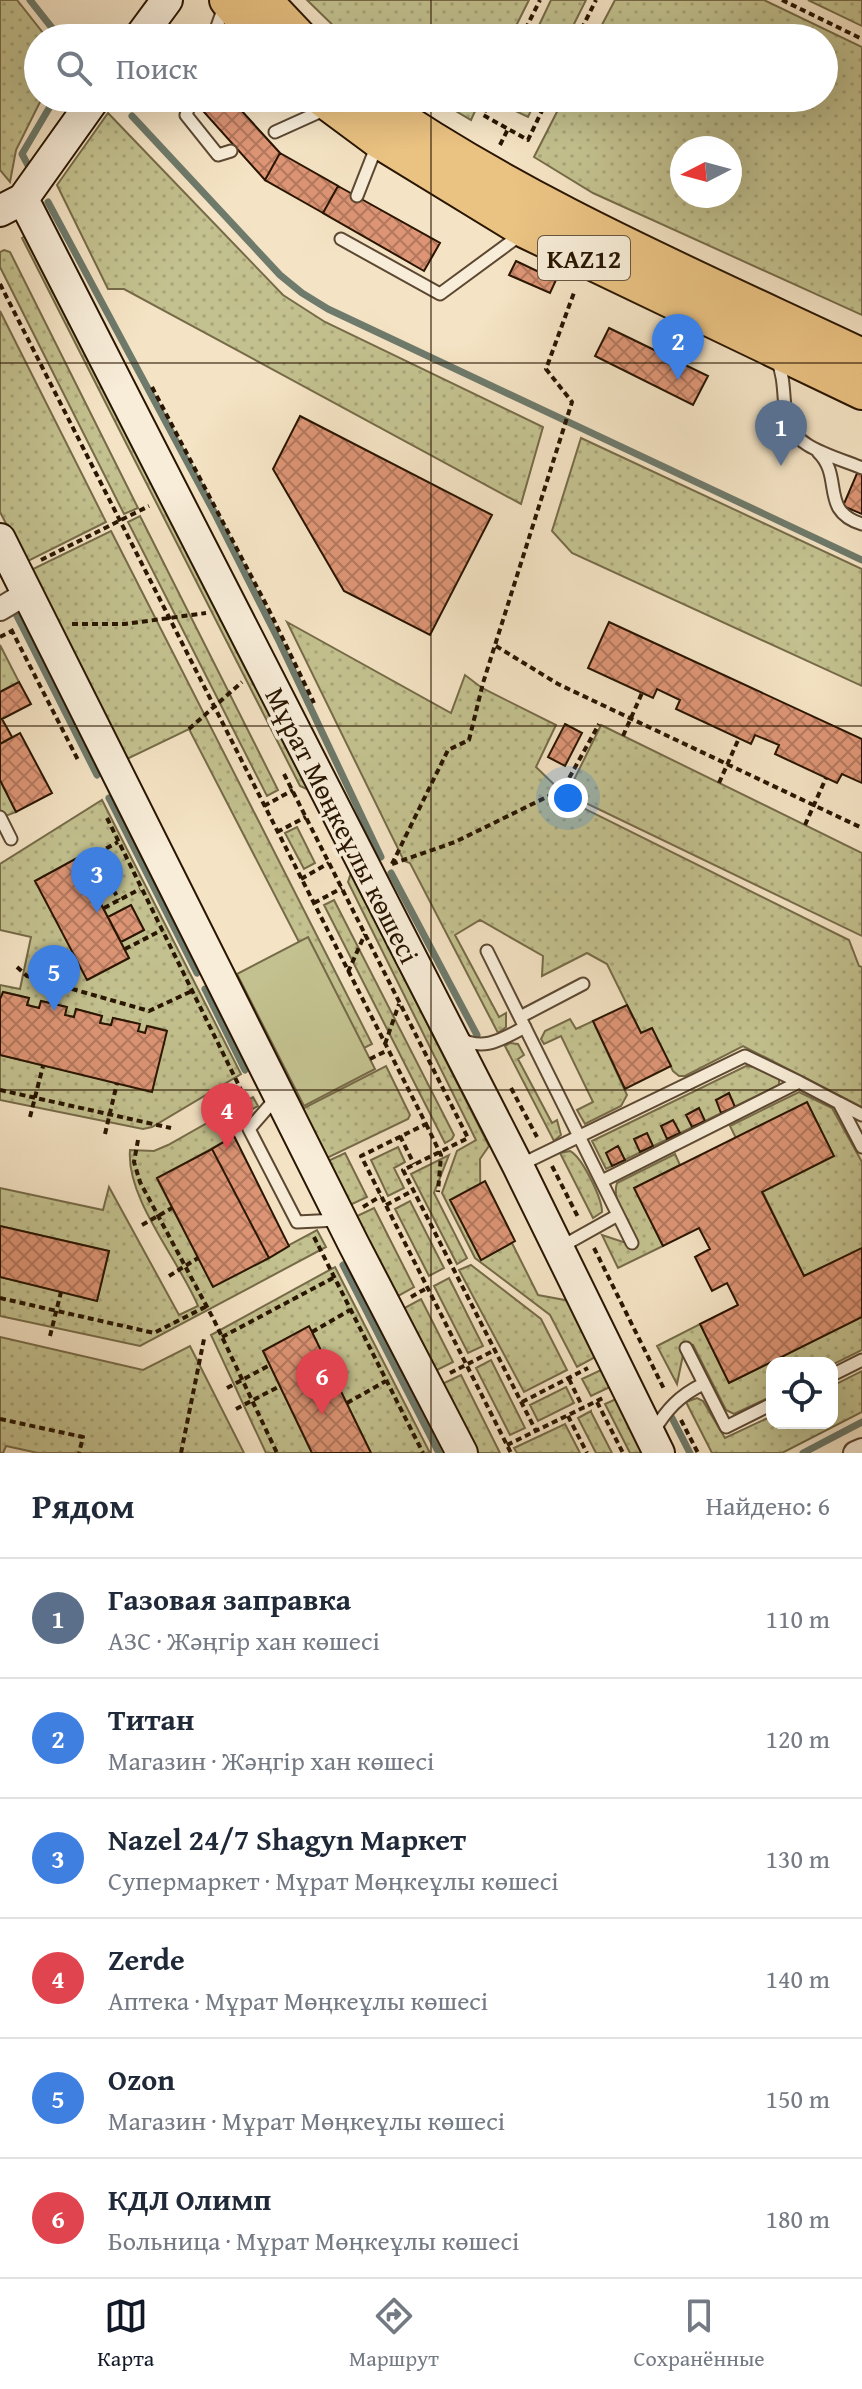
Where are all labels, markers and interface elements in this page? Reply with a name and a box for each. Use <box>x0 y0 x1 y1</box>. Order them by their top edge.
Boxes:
search box <box>24 24 838 112</box>
icon: search <box>52 46 96 90</box>
text: Поиск <box>116 46 198 90</box>
north arrow <box>670 136 742 208</box>
road number: KAZ12 <box>538 236 630 280</box>
pin: 2 <box>652 314 704 380</box>
pin: 1 <box>755 400 807 466</box>
street label: Мұрат Мөңкеұлы көшесі <box>255 680 431 970</box>
your location <box>548 778 588 818</box>
pin: 3 <box>71 847 123 913</box>
pin: 5 <box>28 945 80 1011</box>
pin: 4 <box>201 1083 253 1149</box>
pin: 6 <box>296 1349 348 1415</box>
map controls <box>766 1357 838 1429</box>
button: locate <box>766 1357 838 1429</box>
text: Рядом <box>32 1481 135 1530</box>
text: Найдено: 6 <box>706 1486 830 1525</box>
text: Газовая заправка <box>108 1577 351 1621</box>
text: 1 <box>51 1599 65 1638</box>
text: 110 m <box>765 1599 830 1638</box>
text: АЗС · Жәңгір хан көшесі <box>108 1621 380 1660</box>
text: Титан <box>108 1697 194 1741</box>
text: 2 <box>51 1719 65 1758</box>
text: 120 m <box>765 1719 830 1758</box>
text: Магазин · Жәңгір хан көшесі <box>108 1741 434 1780</box>
text: Nazel 24/7 Shagyn Маркет <box>108 1817 466 1861</box>
text: 3 <box>51 1839 65 1878</box>
text: 130 m <box>765 1839 830 1878</box>
text: Супермаркет · Мұрат Мөңкеұлы көшесі <box>108 1861 559 1900</box>
text: Zerde <box>108 1937 185 1981</box>
text: 4 <box>51 1959 65 1998</box>
text: 140 m <box>765 1959 830 1998</box>
text: Аптека · Мұрат Мөңкеұлы көшесі <box>108 1981 488 2020</box>
text: Ozon <box>108 2057 175 2101</box>
text: 5 <box>51 2079 65 2118</box>
text: 150 m <box>765 2079 830 2118</box>
text: Магазин · Мұрат Мөңкеұлы көшесі <box>108 2101 505 2140</box>
text: КДЛ Олимп <box>108 2177 271 2221</box>
text: 6 <box>51 2199 65 2238</box>
text: 180 m <box>765 2199 830 2238</box>
text: Больница · Мұрат Мөңкеұлы көшесі <box>108 2221 519 2260</box>
tab: Карта <box>97 2294 154 2374</box>
tab: Маршрут <box>349 2294 439 2374</box>
tab: Сохранённые <box>634 2294 765 2374</box>

